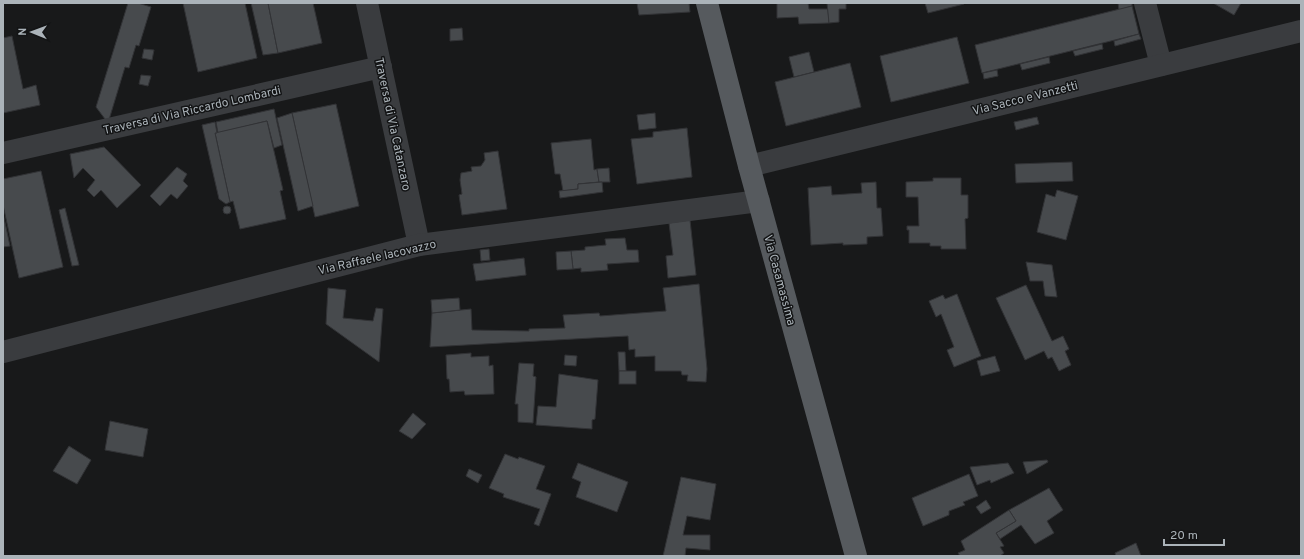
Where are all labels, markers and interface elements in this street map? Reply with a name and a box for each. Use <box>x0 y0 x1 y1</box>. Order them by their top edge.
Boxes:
north arrow <box>12 12 52 52</box>
text: N <box>16 28 30 36</box>
street label: Traversa di Via Catanzaro <box>370 56 414 193</box>
street label: Via Sacco e Vanzetti <box>971 78 1080 120</box>
street label: Traversa di Via Riccardo Lombardi <box>102 83 283 139</box>
street label: Via Casamassima <box>759 233 799 327</box>
street label: Via Raffaele Iacovazzo <box>317 237 438 279</box>
scale bar <box>1164 521 1224 547</box>
text: 20 m <box>1170 528 1198 544</box>

